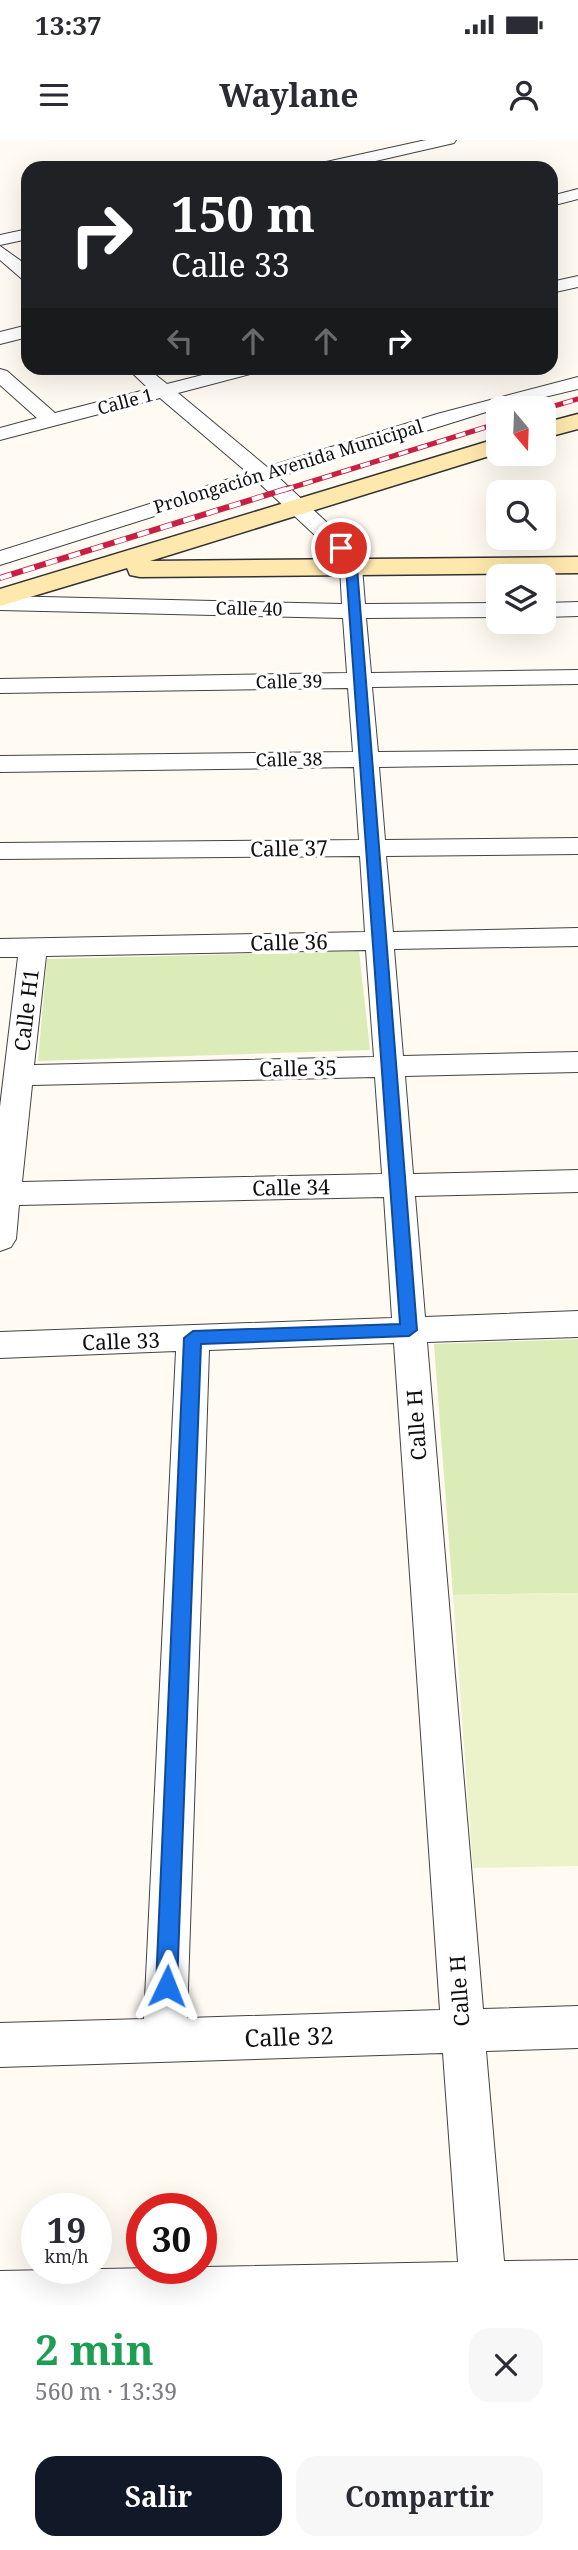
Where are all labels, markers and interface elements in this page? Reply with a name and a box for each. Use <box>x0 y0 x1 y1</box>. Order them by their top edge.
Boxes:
text: 13:37 <box>35 7 102 43</box>
text: Waylane <box>219 73 359 116</box>
icon: menu <box>35 76 73 114</box>
icon: person <box>505 76 543 114</box>
text: 150 m <box>171 180 315 246</box>
icon: right <box>56 189 147 280</box>
text: Calle 33 <box>171 243 290 286</box>
icon: left <box>161 322 199 360</box>
icon: ahead <box>234 322 272 360</box>
icon: ahead <box>307 322 345 360</box>
icon: right <box>380 322 418 360</box>
street label: Calle 1 <box>95 382 155 420</box>
north arrow <box>486 396 556 466</box>
map controls <box>486 396 556 634</box>
street label: Prolongación Avenida Municipal <box>150 413 426 518</box>
button: search <box>486 480 556 550</box>
pin <box>311 518 371 578</box>
icon: arrive <box>322 529 360 567</box>
button: layers <box>486 564 556 634</box>
street label: Calle 40 <box>215 595 283 621</box>
street label: Calle 39 <box>255 668 323 694</box>
street label: Calle 38 <box>255 746 323 772</box>
street label: Calle 37 <box>250 833 328 863</box>
street label: Calle 36 <box>250 927 328 957</box>
street label: Calle H1 <box>7 967 45 1053</box>
street label: Calle 35 <box>259 1053 337 1083</box>
street label: Calle 34 <box>252 1172 330 1202</box>
street label: Calle 33 <box>82 1326 160 1356</box>
street label: Calle H <box>400 1389 432 1461</box>
position arrow <box>130 1949 204 2023</box>
street label: Calle H <box>443 1955 475 2027</box>
street label: Calle 32 <box>244 2018 334 2054</box>
speed limit sign: 30 <box>126 2193 217 2284</box>
text: 19 <box>47 2206 86 2253</box>
text: km/h <box>44 2244 89 2268</box>
text: 2 min <box>35 2320 154 2377</box>
button: close <box>469 2328 543 2402</box>
text: 560 m · 13:39 <box>35 2375 177 2407</box>
button: Salir <box>35 2456 282 2536</box>
button: Compartir <box>296 2456 543 2536</box>

